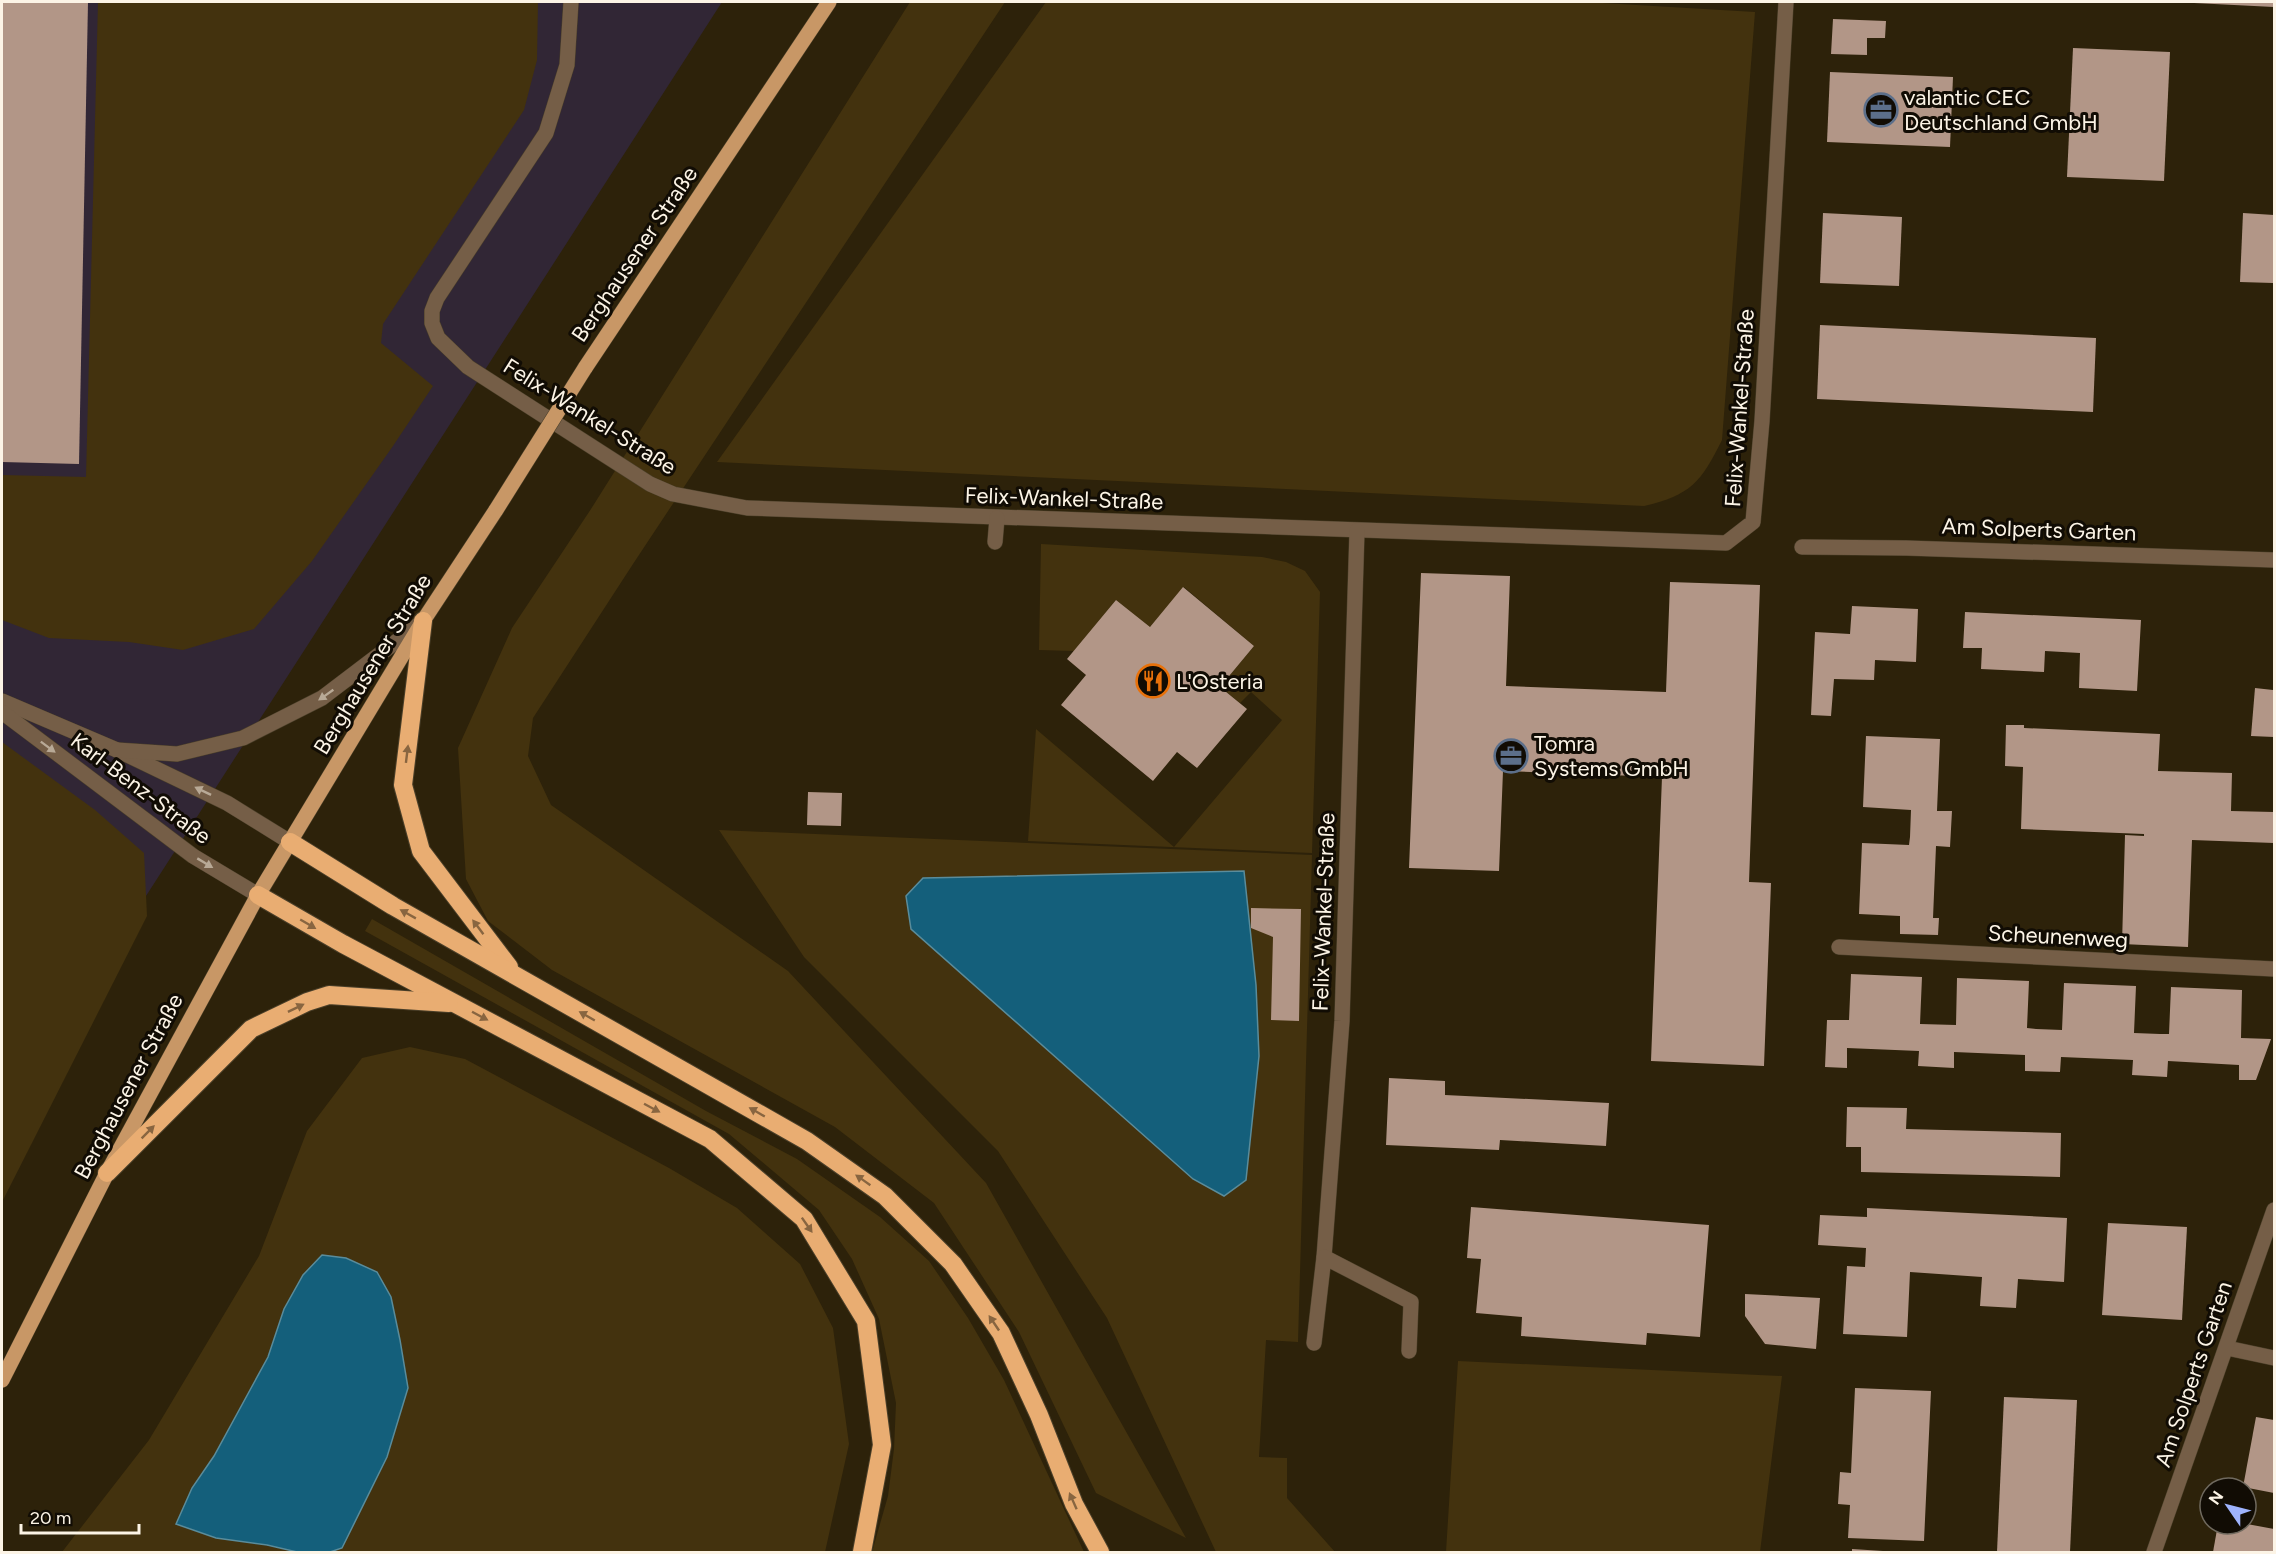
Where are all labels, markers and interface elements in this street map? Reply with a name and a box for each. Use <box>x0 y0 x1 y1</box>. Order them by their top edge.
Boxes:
place label: valantic CEC Deutschland GmbH <box>1904 84 2098 136</box>
office icon: valantic CEC Deutschland GmbH <box>1863 92 1899 128</box>
street label: Berghausener Straße <box>566 161 703 347</box>
street label: Felix-Wankel-Straße <box>1719 308 1760 508</box>
street label: Felix-Wankel-Straße <box>498 352 681 480</box>
street label: Felix-Wankel-Straße <box>964 482 1164 515</box>
street label: Am Solperts Garten <box>1941 513 2137 546</box>
street label: Berghausener Straße <box>308 569 437 759</box>
restaurant icon: L'Osteria <box>1135 663 1171 699</box>
place label: L'Osteria <box>1176 668 1263 695</box>
one-way arrow <box>319 688 334 700</box>
street label: Karl-Benz-Straße <box>65 727 216 850</box>
place label: Tomra Systems GmbH <box>1534 730 1689 782</box>
office icon: Tomra Systems GmbH <box>1493 738 1529 774</box>
one-way arrow <box>40 741 56 753</box>
one-way arrow <box>402 744 412 763</box>
one-way arrow <box>195 787 212 796</box>
street label: Felix-Wankel-Straße <box>1307 812 1340 1012</box>
one-way arrow <box>197 858 214 868</box>
one-way arrow <box>399 909 416 919</box>
one-way arrow <box>300 919 317 929</box>
one-way arrow <box>471 919 484 935</box>
street label: Scheunenweg <box>1987 919 2129 954</box>
street label: Berghausener Straße <box>68 989 189 1183</box>
one-way arrow <box>288 1003 305 1012</box>
one-way arrow <box>579 1010 595 1021</box>
one-way arrow <box>472 1011 489 1021</box>
one-way arrow <box>644 1103 661 1113</box>
one-way arrow <box>749 1107 765 1118</box>
one-way arrow <box>141 1125 155 1139</box>
one-way arrow <box>855 1175 870 1187</box>
one-way arrow <box>801 1216 813 1232</box>
street label: Am Solperts Garten <box>2149 1278 2238 1471</box>
one-way arrow <box>989 1315 1000 1331</box>
north arrow <box>2198 1476 2258 1536</box>
text: N <box>2205 1487 2227 1508</box>
one-way arrow <box>1068 1491 1078 1509</box>
scale bar <box>21 1497 140 1535</box>
text: 20 m <box>30 1507 71 1529</box>

